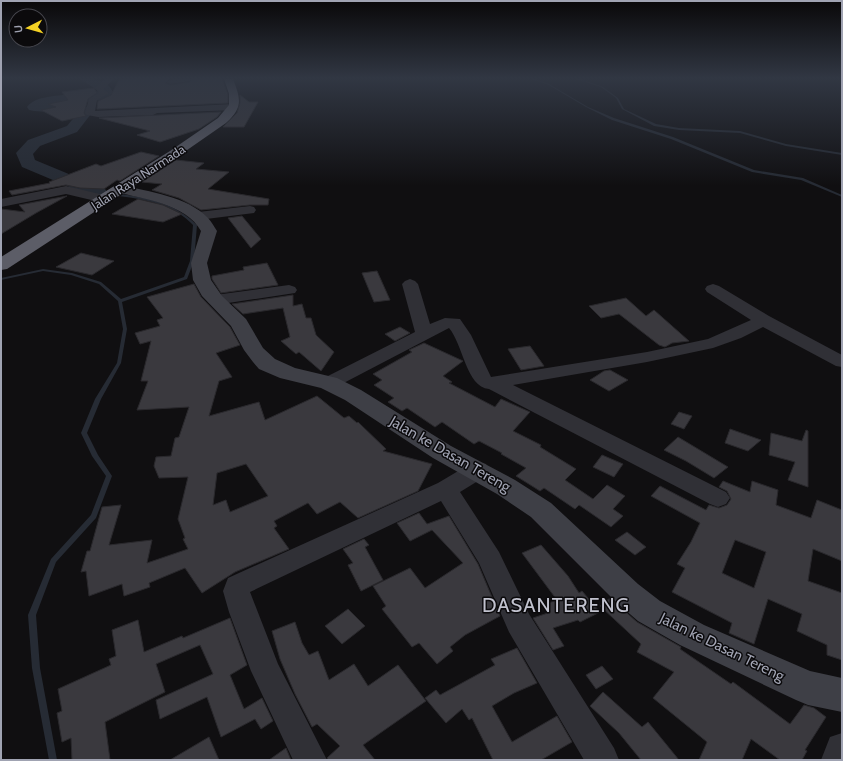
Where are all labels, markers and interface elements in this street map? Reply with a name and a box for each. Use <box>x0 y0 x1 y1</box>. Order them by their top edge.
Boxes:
north arrow <box>8 8 48 48</box>
text: U <box>11 24 25 34</box>
street label: Jalan Raya Narmada <box>87 140 189 214</box>
street label: Jalan ke Dasan Tereng <box>386 412 514 496</box>
district label: DASANTERENG <box>482 593 630 617</box>
street label: Jalan ke Dasan Tereng <box>656 609 788 685</box>

